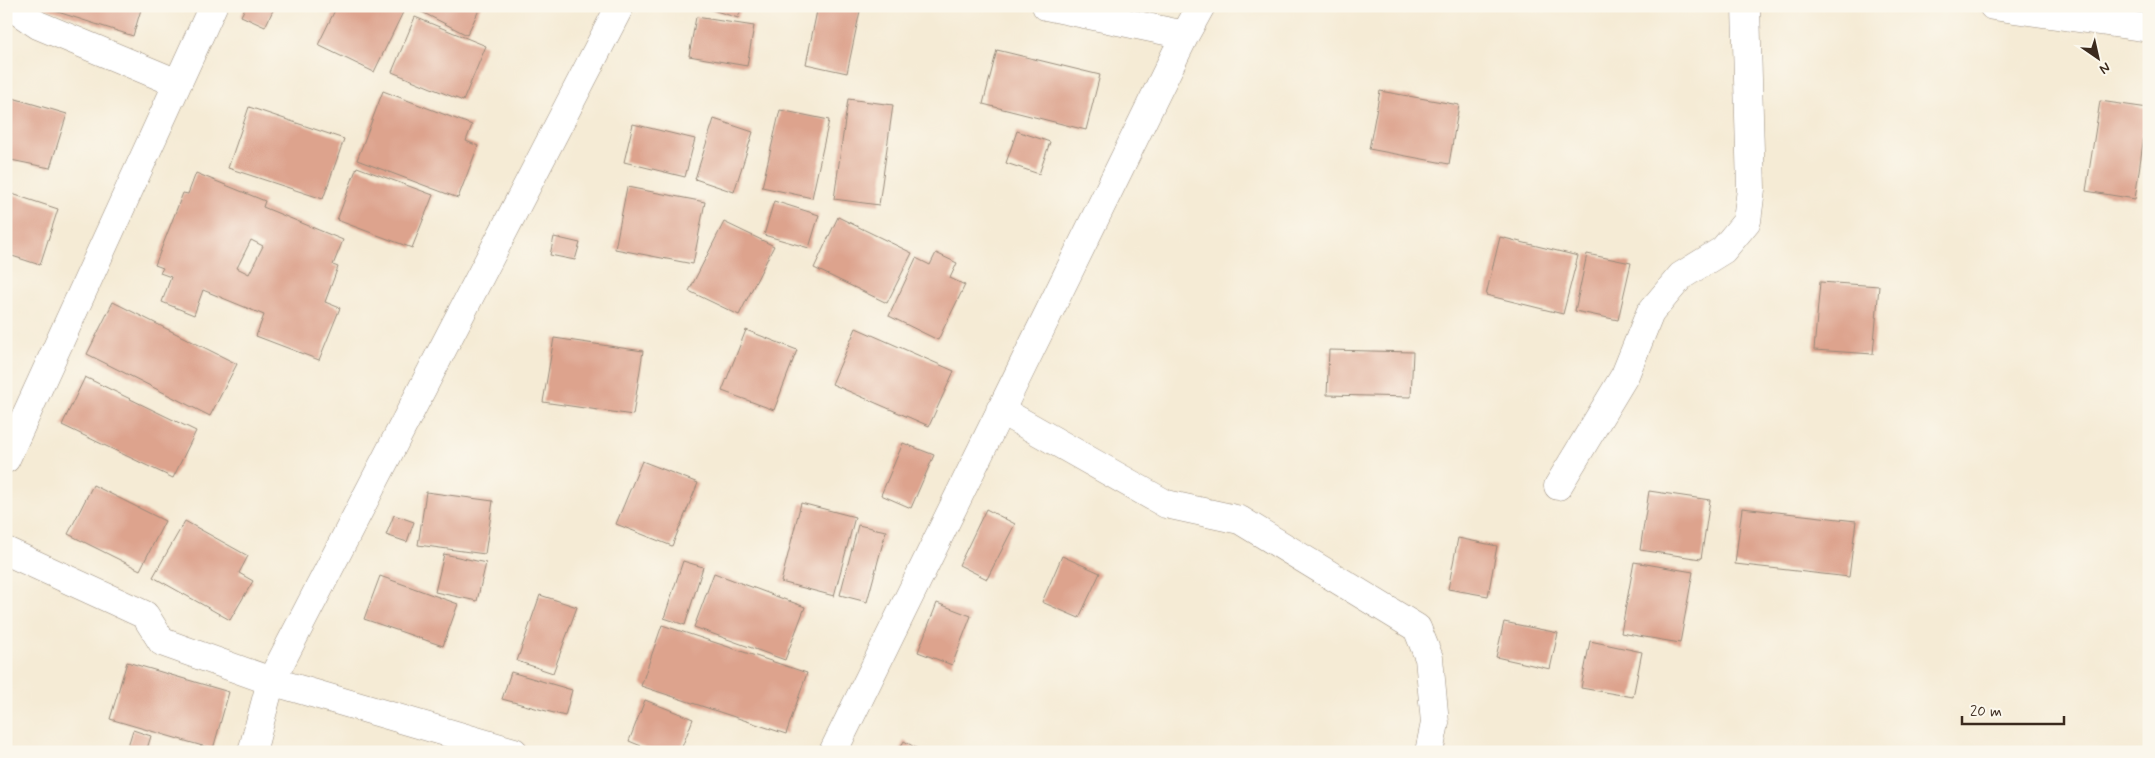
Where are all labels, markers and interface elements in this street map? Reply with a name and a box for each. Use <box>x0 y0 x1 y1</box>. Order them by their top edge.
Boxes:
north arrow <box>2072 32 2122 82</box>
text: N <box>2096 58 2114 78</box>
scale bar <box>1962 693 2065 725</box>
text: 20 m <box>1970 702 2002 722</box>

